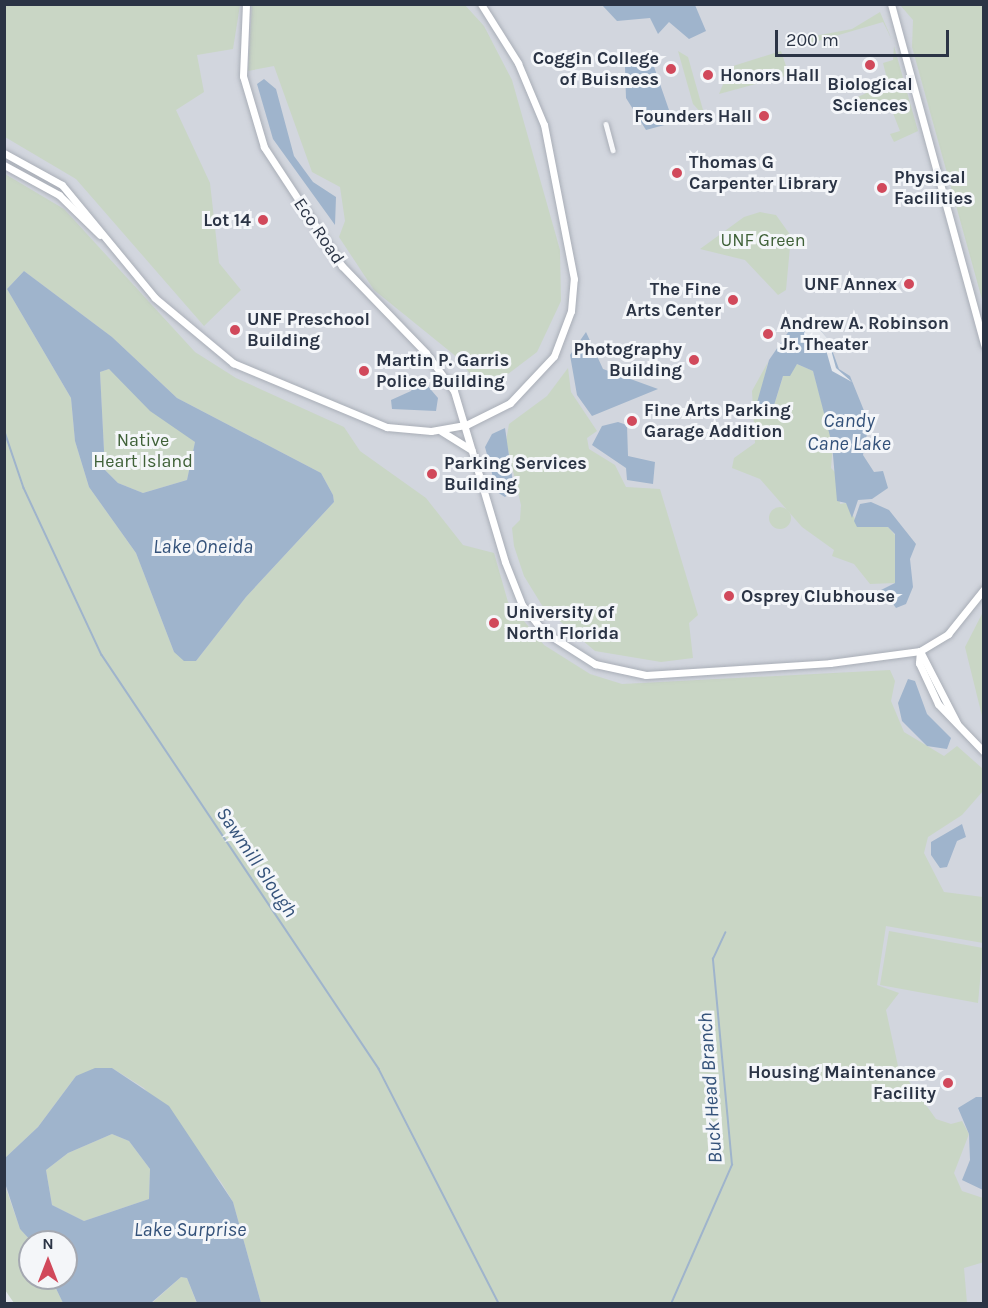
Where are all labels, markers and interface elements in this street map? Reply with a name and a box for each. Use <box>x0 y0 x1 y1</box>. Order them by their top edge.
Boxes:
scale bar <box>778 18 952 56</box>
text: 200 m <box>786 29 839 51</box>
place label: Coggin College of Buisness <box>533 48 659 90</box>
marker: Biological Sciences <box>863 58 877 72</box>
marker: Coggin College of Buisness <box>664 62 678 76</box>
place label: Honors Hall <box>720 64 820 86</box>
marker: Honors Hall <box>701 68 715 82</box>
place label: Biological Sciences <box>827 74 913 116</box>
place label: Founders Hall <box>634 105 752 127</box>
marker: Founders Hall <box>757 109 771 123</box>
place label: Thomas G Carpenter Library <box>689 152 838 195</box>
marker: Thomas G Carpenter Library <box>670 166 684 180</box>
place label: Physical Facilities <box>894 167 973 210</box>
marker: Physical Facilities <box>875 181 889 195</box>
street label: Eco Road <box>289 194 349 268</box>
place label: Lot 14 <box>203 209 251 231</box>
marker: Lot 14 <box>256 213 270 227</box>
park label: UNF Green <box>720 229 806 251</box>
place label: UNF Annex <box>804 273 897 295</box>
marker: UNF Annex <box>902 277 916 291</box>
place label: The Fine Arts Center <box>626 279 721 322</box>
marker: The Fine Arts Center <box>726 293 740 307</box>
place label: UNF Preschool Building <box>247 309 370 352</box>
place label: Andrew A. Robinson Jr. Theater <box>780 313 949 356</box>
marker: UNF Preschool Building <box>228 323 242 337</box>
marker: Andrew A. Robinson Jr. Theater <box>761 327 775 341</box>
place label: Photography Building <box>574 339 682 382</box>
place label: Martin P. Garris Police Building <box>376 350 509 392</box>
marker: Photography Building <box>687 353 701 367</box>
marker: Martin P. Garris Police Building <box>357 364 371 378</box>
place label: Fine Arts Parking Garage Addition <box>644 400 791 442</box>
water label: Candy Cane Lake <box>807 408 891 455</box>
marker: Fine Arts Parking Garage Addition <box>625 414 639 428</box>
park label: Native Heart Island <box>93 430 193 472</box>
place label: Parking Services Building <box>444 453 587 496</box>
marker: Parking Services Building <box>425 467 439 481</box>
water label: Lake Oneida <box>153 534 253 558</box>
place label: Osprey Clubhouse <box>741 585 895 607</box>
marker: Osprey Clubhouse <box>722 589 736 603</box>
place label: University of North Florida <box>506 602 619 644</box>
marker: University of North Florida <box>487 616 501 630</box>
water label: Sawmill Slough <box>211 802 303 922</box>
water label: Buck Head Branch <box>693 1012 727 1164</box>
place label: Housing Maintenance Facility <box>748 1062 936 1104</box>
marker: Housing Maintenance Facility <box>941 1076 955 1090</box>
water label: Lake Surprise <box>134 1217 246 1241</box>
north arrow <box>18 1230 78 1290</box>
text: N <box>42 1234 54 1253</box>

